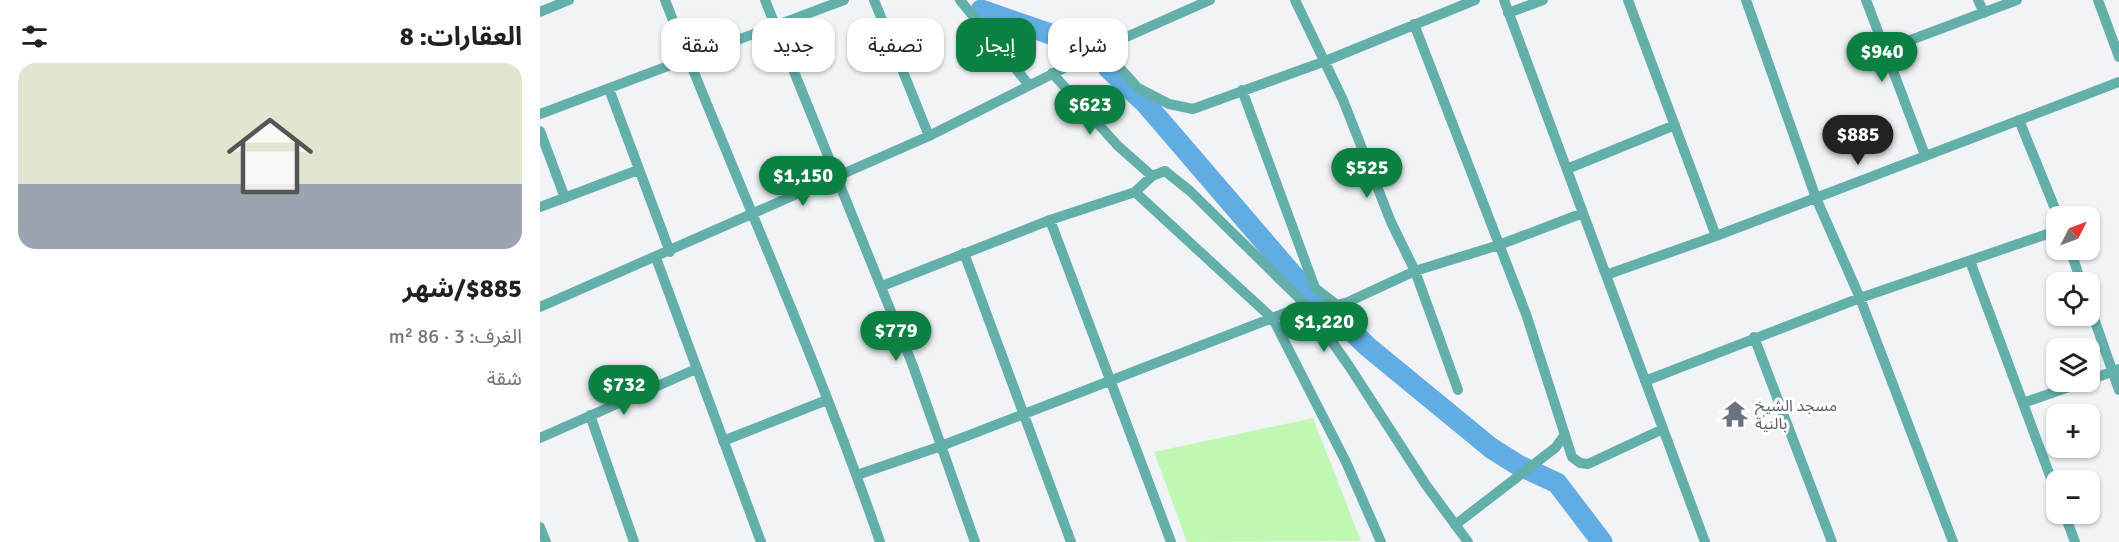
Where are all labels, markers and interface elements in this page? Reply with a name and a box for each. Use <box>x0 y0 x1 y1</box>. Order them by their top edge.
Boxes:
chip: شقة <box>661 18 740 72</box>
chip: جديد <box>752 18 835 72</box>
chip: تصفية <box>847 18 944 72</box>
chip: إيجار <box>956 18 1036 72</box>
chip: شراء <box>1048 18 1128 72</box>
icon: filters <box>18 20 51 53</box>
text: العقارات: 8 <box>400 21 522 53</box>
pin: $940 <box>1846 32 1918 83</box>
text: $940 <box>1860 39 1904 64</box>
pin: $623 <box>1054 85 1126 136</box>
text: $623 <box>1068 92 1112 117</box>
icon: home <box>216 102 324 210</box>
pin: $885 <box>1822 115 1894 166</box>
text: $885 <box>1836 122 1880 147</box>
pin: $525 <box>1331 148 1403 199</box>
text: $525 <box>1345 155 1389 180</box>
pin: $1,150 <box>754 156 852 207</box>
text: $1,150 <box>773 163 833 188</box>
north arrow <box>2046 206 2100 260</box>
map controls <box>2046 206 2100 524</box>
button: locate <box>2046 272 2100 326</box>
text: $885/شهر <box>403 273 522 305</box>
pin: $1,220 <box>1275 302 1373 353</box>
text: $1,220 <box>1294 309 1354 334</box>
pin: $779 <box>860 311 932 362</box>
text: $779 <box>874 318 918 343</box>
text: الغرف: 3 · 86 m² <box>389 324 522 349</box>
button: layers <box>2046 338 2100 392</box>
pin: $732 <box>588 365 660 416</box>
text: شقة <box>487 366 522 391</box>
text: $732 <box>602 372 646 397</box>
place label: مسجد الشيخ بالنية <box>1755 396 1837 434</box>
temple icon: مسجد الشيخ بالنية <box>1720 399 1750 429</box>
button: + <box>2046 404 2100 458</box>
button: − <box>2046 470 2100 524</box>

